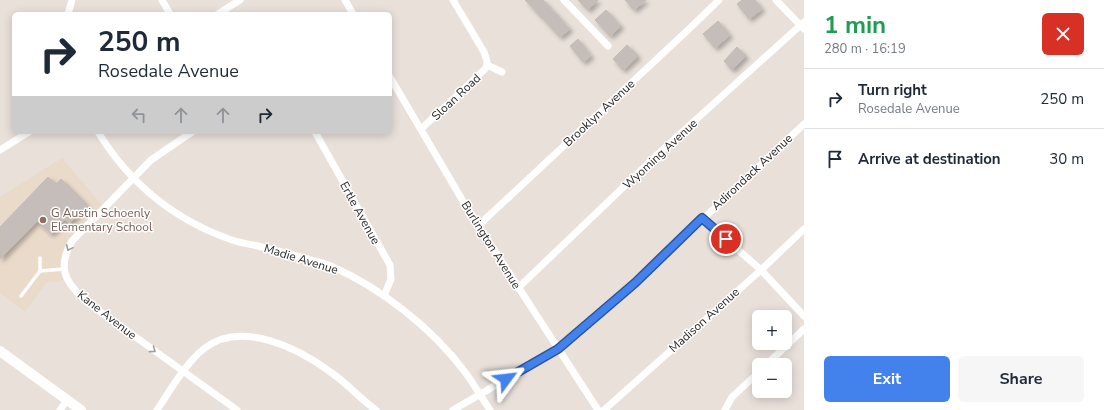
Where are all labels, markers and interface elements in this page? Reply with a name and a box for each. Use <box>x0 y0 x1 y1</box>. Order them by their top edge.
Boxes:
text: 1 min <box>824 9 886 41</box>
button: close <box>1042 13 1084 55</box>
text: 250 m <box>98 23 181 61</box>
icon: right <box>32 28 84 80</box>
text: 280 m · 16:19 <box>824 40 906 58</box>
text: Rosedale Avenue <box>98 59 239 83</box>
street label: Sloan Road <box>428 70 484 124</box>
street label: Brooklyn Avenue <box>560 76 638 150</box>
text: Turn right <box>858 80 927 100</box>
icon: right <box>824 88 846 110</box>
text: 250 m <box>1040 89 1084 109</box>
text: Rosedale Avenue <box>858 100 960 118</box>
icon: left <box>128 104 150 126</box>
icon: ahead <box>170 104 192 126</box>
icon: ahead <box>212 104 234 126</box>
icon: right <box>254 104 276 126</box>
street label: Wyoming Avenue <box>619 115 701 193</box>
street label: Adirondack Avenue <box>708 130 796 214</box>
icon: arrive <box>824 148 846 170</box>
text: Arrive at destination <box>858 149 1001 169</box>
text: 30 m <box>1049 149 1084 169</box>
street label: Ertle Avenue <box>336 179 384 247</box>
street label: Burlington Avenue <box>457 198 525 292</box>
place label: G Austin Schoenly Elementary School <box>51 205 153 235</box>
marker: G Austin Schoenly Elementary School <box>38 215 48 225</box>
pin <box>709 222 743 256</box>
icon: arrive <box>715 228 737 250</box>
street label: Madie Avenue <box>262 240 340 278</box>
one-way arrow <box>66 244 74 252</box>
street label: Madison Avenue <box>665 284 743 356</box>
street label: Kane Avenue <box>74 287 140 343</box>
map controls <box>752 310 792 398</box>
button: + <box>752 310 792 350</box>
one-way arrow <box>149 345 156 353</box>
button: Exit <box>824 356 950 402</box>
button: Share <box>958 356 1084 402</box>
position arrow <box>485 358 527 400</box>
button: − <box>752 358 792 398</box>

